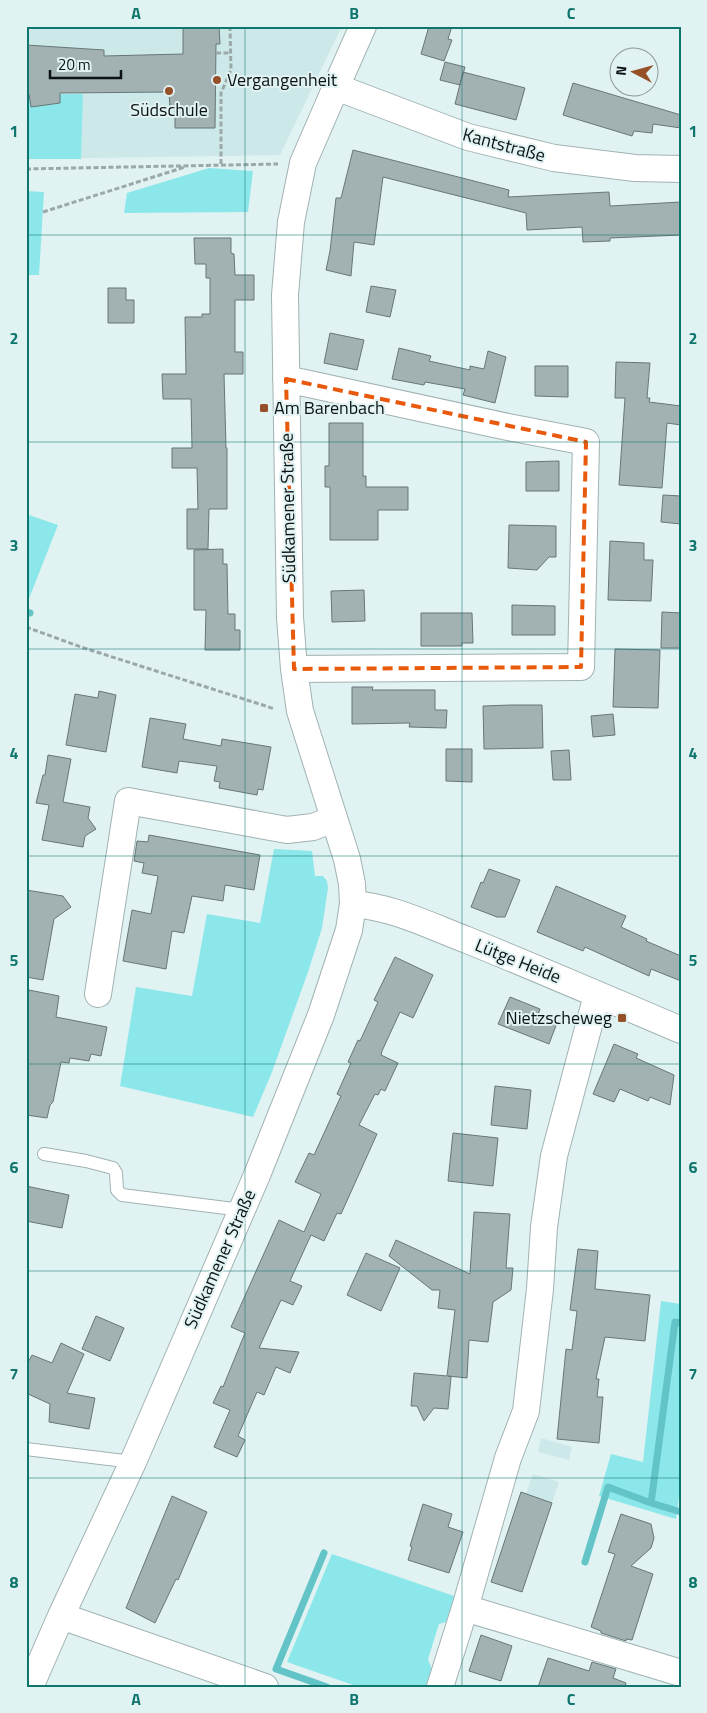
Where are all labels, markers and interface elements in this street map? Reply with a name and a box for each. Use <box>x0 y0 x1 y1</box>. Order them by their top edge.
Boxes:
text: A <box>131 1 141 25</box>
text: B <box>349 1 359 25</box>
text: C <box>567 1 576 25</box>
scale bar <box>50 48 121 80</box>
north arrow <box>610 48 660 98</box>
text: 20 m <box>58 53 91 76</box>
text: N <box>610 65 632 77</box>
place label: Vergangenheit <box>227 66 338 93</box>
marker: Vergangenheit <box>211 74 223 86</box>
marker: Südschule <box>163 85 175 97</box>
place label: Südschule <box>130 96 208 123</box>
text: 1 <box>10 119 18 143</box>
text: 1 <box>689 119 697 143</box>
street label: Kantstraße <box>460 121 548 168</box>
text: 2 <box>10 326 18 350</box>
text: 2 <box>689 326 697 350</box>
place label: Am Barenbach <box>274 394 385 421</box>
marker: Am Barenbach <box>258 402 270 414</box>
street label: Südkamener Straße <box>273 433 302 583</box>
text: 3 <box>10 533 18 557</box>
text: 3 <box>689 533 697 557</box>
text: 4 <box>10 741 19 765</box>
text: 4 <box>689 741 698 765</box>
street label: Lütge Heide <box>471 931 565 990</box>
text: 5 <box>10 948 19 972</box>
text: 5 <box>689 948 698 972</box>
place label: Nietzscheweg <box>505 1004 612 1031</box>
marker: Nietzscheweg <box>616 1012 628 1024</box>
text: 6 <box>10 1155 19 1179</box>
text: 6 <box>689 1155 698 1179</box>
street label: Südkamener Straße <box>177 1185 262 1333</box>
text: 7 <box>10 1362 18 1386</box>
text: 7 <box>689 1362 697 1386</box>
text: 8 <box>10 1570 19 1594</box>
text: 8 <box>689 1570 698 1594</box>
text: A <box>131 1687 141 1711</box>
text: B <box>349 1687 359 1711</box>
text: C <box>567 1687 576 1711</box>

